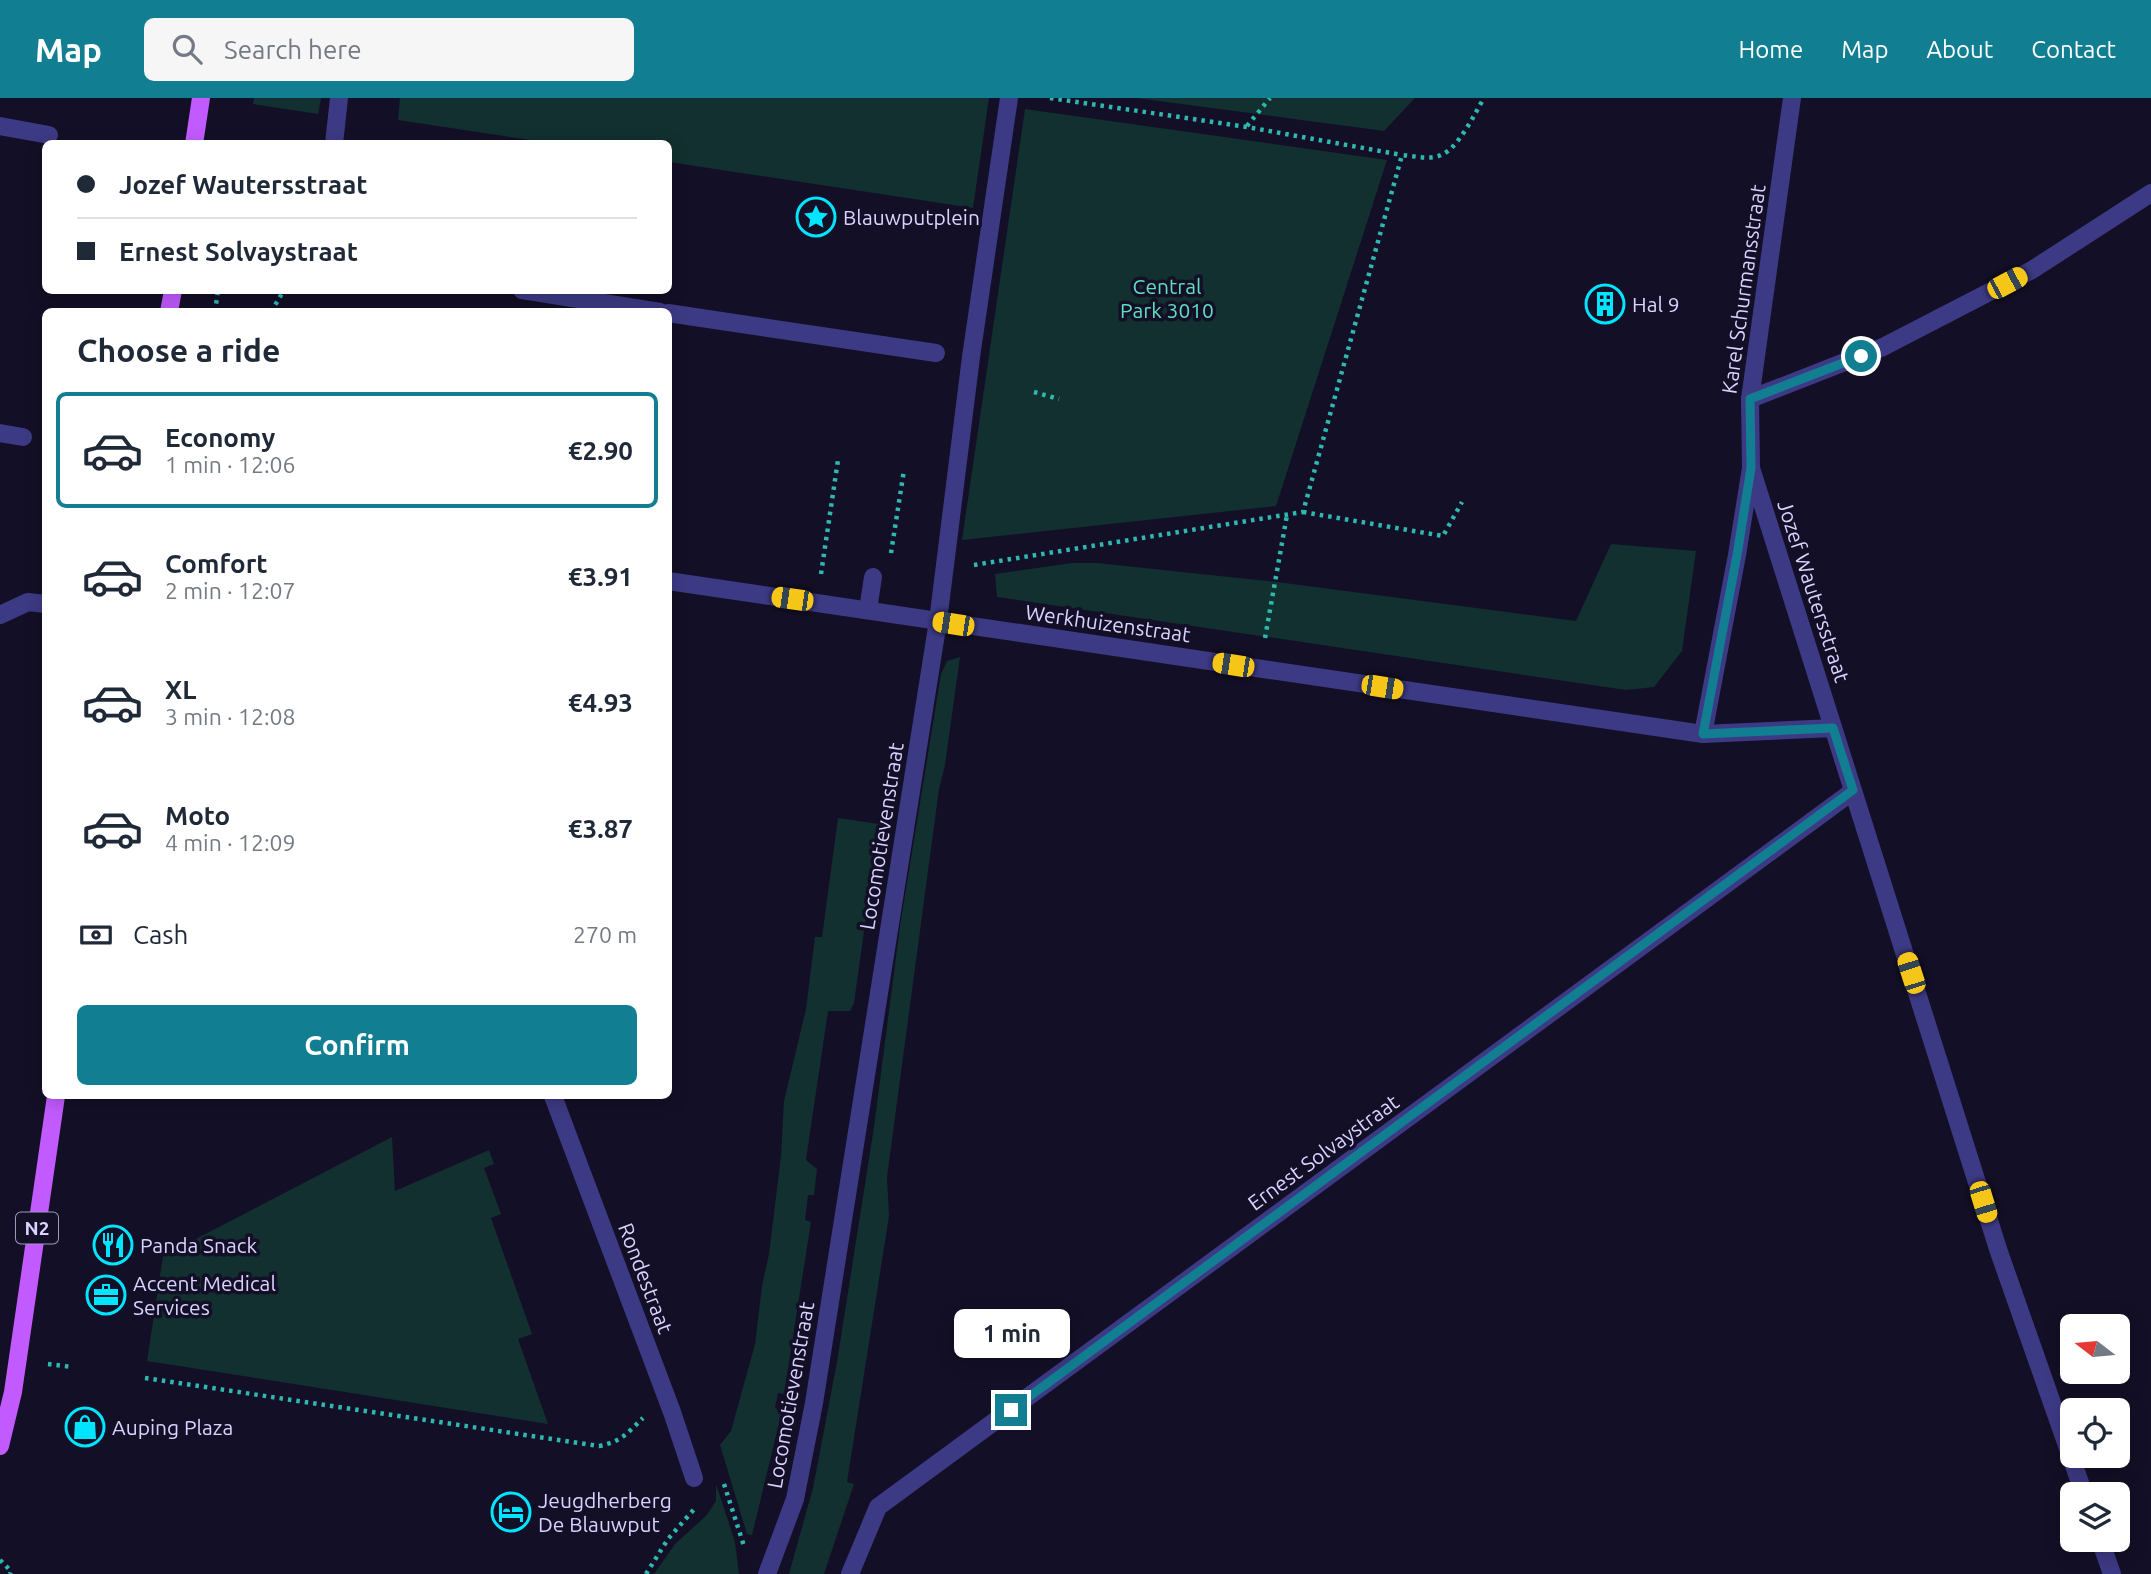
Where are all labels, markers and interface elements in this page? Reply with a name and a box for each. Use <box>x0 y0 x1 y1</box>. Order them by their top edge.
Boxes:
search box <box>144 18 634 81</box>
icon: search <box>168 30 206 68</box>
text: Map <box>35 31 102 68</box>
text: Search here <box>224 35 362 64</box>
text: Home <box>1738 36 1803 63</box>
text: Map <box>1841 36 1888 63</box>
text: About <box>1926 36 1993 63</box>
text: Contact <box>2031 36 2116 63</box>
text: Jozef Wautersstraat <box>119 170 367 199</box>
street label: Karel Schurmansstraat <box>1716 183 1770 395</box>
place icon: Blauwputplein <box>795 196 837 238</box>
place label: Blauwputplein <box>843 205 980 229</box>
text: Ernest Solvaystraat <box>119 237 358 266</box>
car <box>1984 264 2031 302</box>
park label: Central Park 3010 <box>1120 274 1214 322</box>
building icon: Hal 9 <box>1584 283 1626 325</box>
place label: Hal 9 <box>1632 292 1680 316</box>
text: Choose a ride <box>77 332 280 368</box>
route start <box>1845 340 1877 372</box>
icon: car <box>81 419 144 482</box>
text: Economy <box>165 423 275 452</box>
text: €2.90 <box>568 436 633 465</box>
text: 1 min · 12:06 <box>165 452 296 477</box>
street label: Jozef Wautersstraat <box>1773 497 1855 685</box>
icon: car <box>81 545 144 608</box>
text: Comfort <box>165 549 268 578</box>
text: €3.91 <box>568 562 633 591</box>
text: 2 min · 12:07 <box>165 578 296 603</box>
car <box>770 586 815 612</box>
street label: Werkhuizenstraat <box>1024 600 1192 646</box>
car <box>931 610 976 638</box>
car <box>1211 651 1256 679</box>
icon: car <box>81 671 144 734</box>
car <box>1360 673 1405 701</box>
text: XL <box>165 675 196 704</box>
text: €4.93 <box>568 688 633 717</box>
text: 3 min · 12:08 <box>165 704 296 729</box>
street label: Locomotievenstraat <box>854 741 908 931</box>
icon: car <box>81 797 144 860</box>
text: Moto <box>165 801 230 830</box>
text: €3.87 <box>568 814 633 843</box>
text: 4 min · 12:09 <box>165 830 296 855</box>
icon: cash <box>77 916 115 954</box>
text: Cash <box>133 920 188 949</box>
text: 270 m <box>573 922 637 947</box>
car <box>1895 950 1928 996</box>
button: Confirm <box>77 1005 637 1085</box>
street label: Ernest Solvaystraat <box>1243 1089 1403 1215</box>
car <box>1967 1179 2000 1225</box>
road number: N2 <box>16 1212 58 1244</box>
street label: Rondestraat <box>614 1219 678 1337</box>
restaurant icon: Panda Snack <box>92 1224 134 1266</box>
place label: Panda Snack <box>140 1233 258 1257</box>
place label: Accent Medical Services <box>133 1271 276 1319</box>
office icon: Accent Medical Services <box>85 1274 127 1316</box>
street label: Locomotievenstraat <box>762 1300 818 1490</box>
callout: 1 min <box>953 1308 1069 1358</box>
north arrow <box>2060 1314 2130 1384</box>
map controls <box>2060 1314 2130 1552</box>
text: 1 min <box>983 1321 1041 1346</box>
route end <box>995 1394 1027 1426</box>
button: locate <box>2060 1398 2130 1468</box>
shop icon: Auping Plaza <box>64 1406 106 1448</box>
place label: Auping Plaza <box>112 1415 233 1439</box>
button: layers <box>2060 1482 2130 1552</box>
place label: Jeugdherberg De Blauwput <box>538 1488 672 1536</box>
hotel icon: Jeugdherberg De Blauwput <box>490 1491 532 1533</box>

